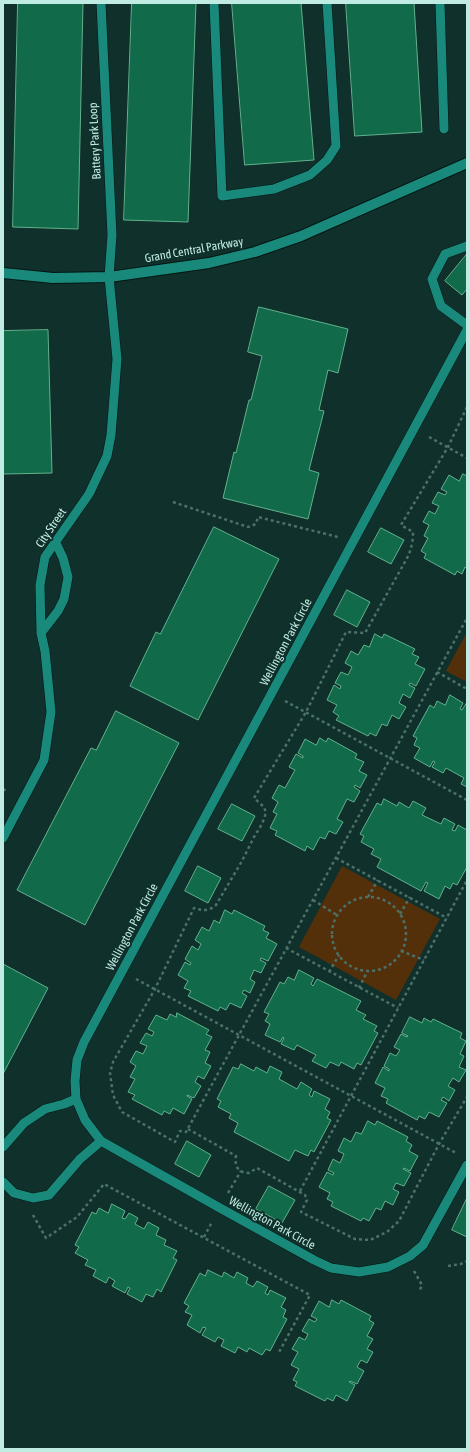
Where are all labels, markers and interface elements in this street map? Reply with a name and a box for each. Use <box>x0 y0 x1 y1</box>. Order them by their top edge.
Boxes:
street label: Battery Park Loop <box>86 102 104 180</box>
street label: Grand Central Parkway <box>144 234 244 266</box>
street label: City Street <box>33 506 69 550</box>
street label: Wellington Park Circle <box>257 596 315 688</box>
street label: Wellington Park Circle <box>103 881 161 973</box>
street label: Wellington Park Circle <box>226 1193 318 1253</box>

